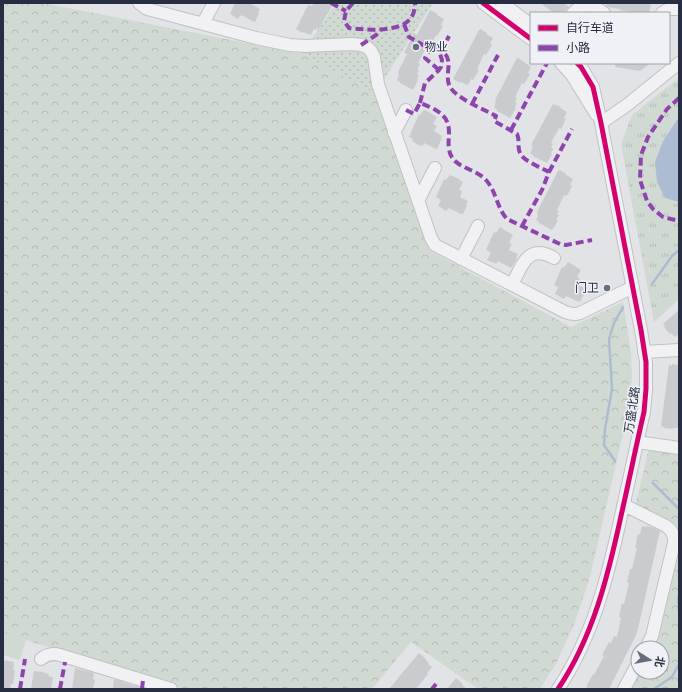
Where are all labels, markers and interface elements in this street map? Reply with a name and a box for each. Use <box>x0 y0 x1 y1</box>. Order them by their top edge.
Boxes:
legend <box>530 12 670 64</box>
text: 自行车道 <box>566 20 614 35</box>
place label: 物业 <box>424 39 448 54</box>
text: 小路 <box>566 40 590 55</box>
marker: 物业 <box>411 42 421 52</box>
place label: 门卫 <box>575 280 599 295</box>
marker: 门卫 <box>602 283 612 293</box>
street label: 万盛北路 <box>621 385 642 435</box>
north arrow <box>630 640 670 680</box>
text: 北 <box>652 655 668 669</box>

